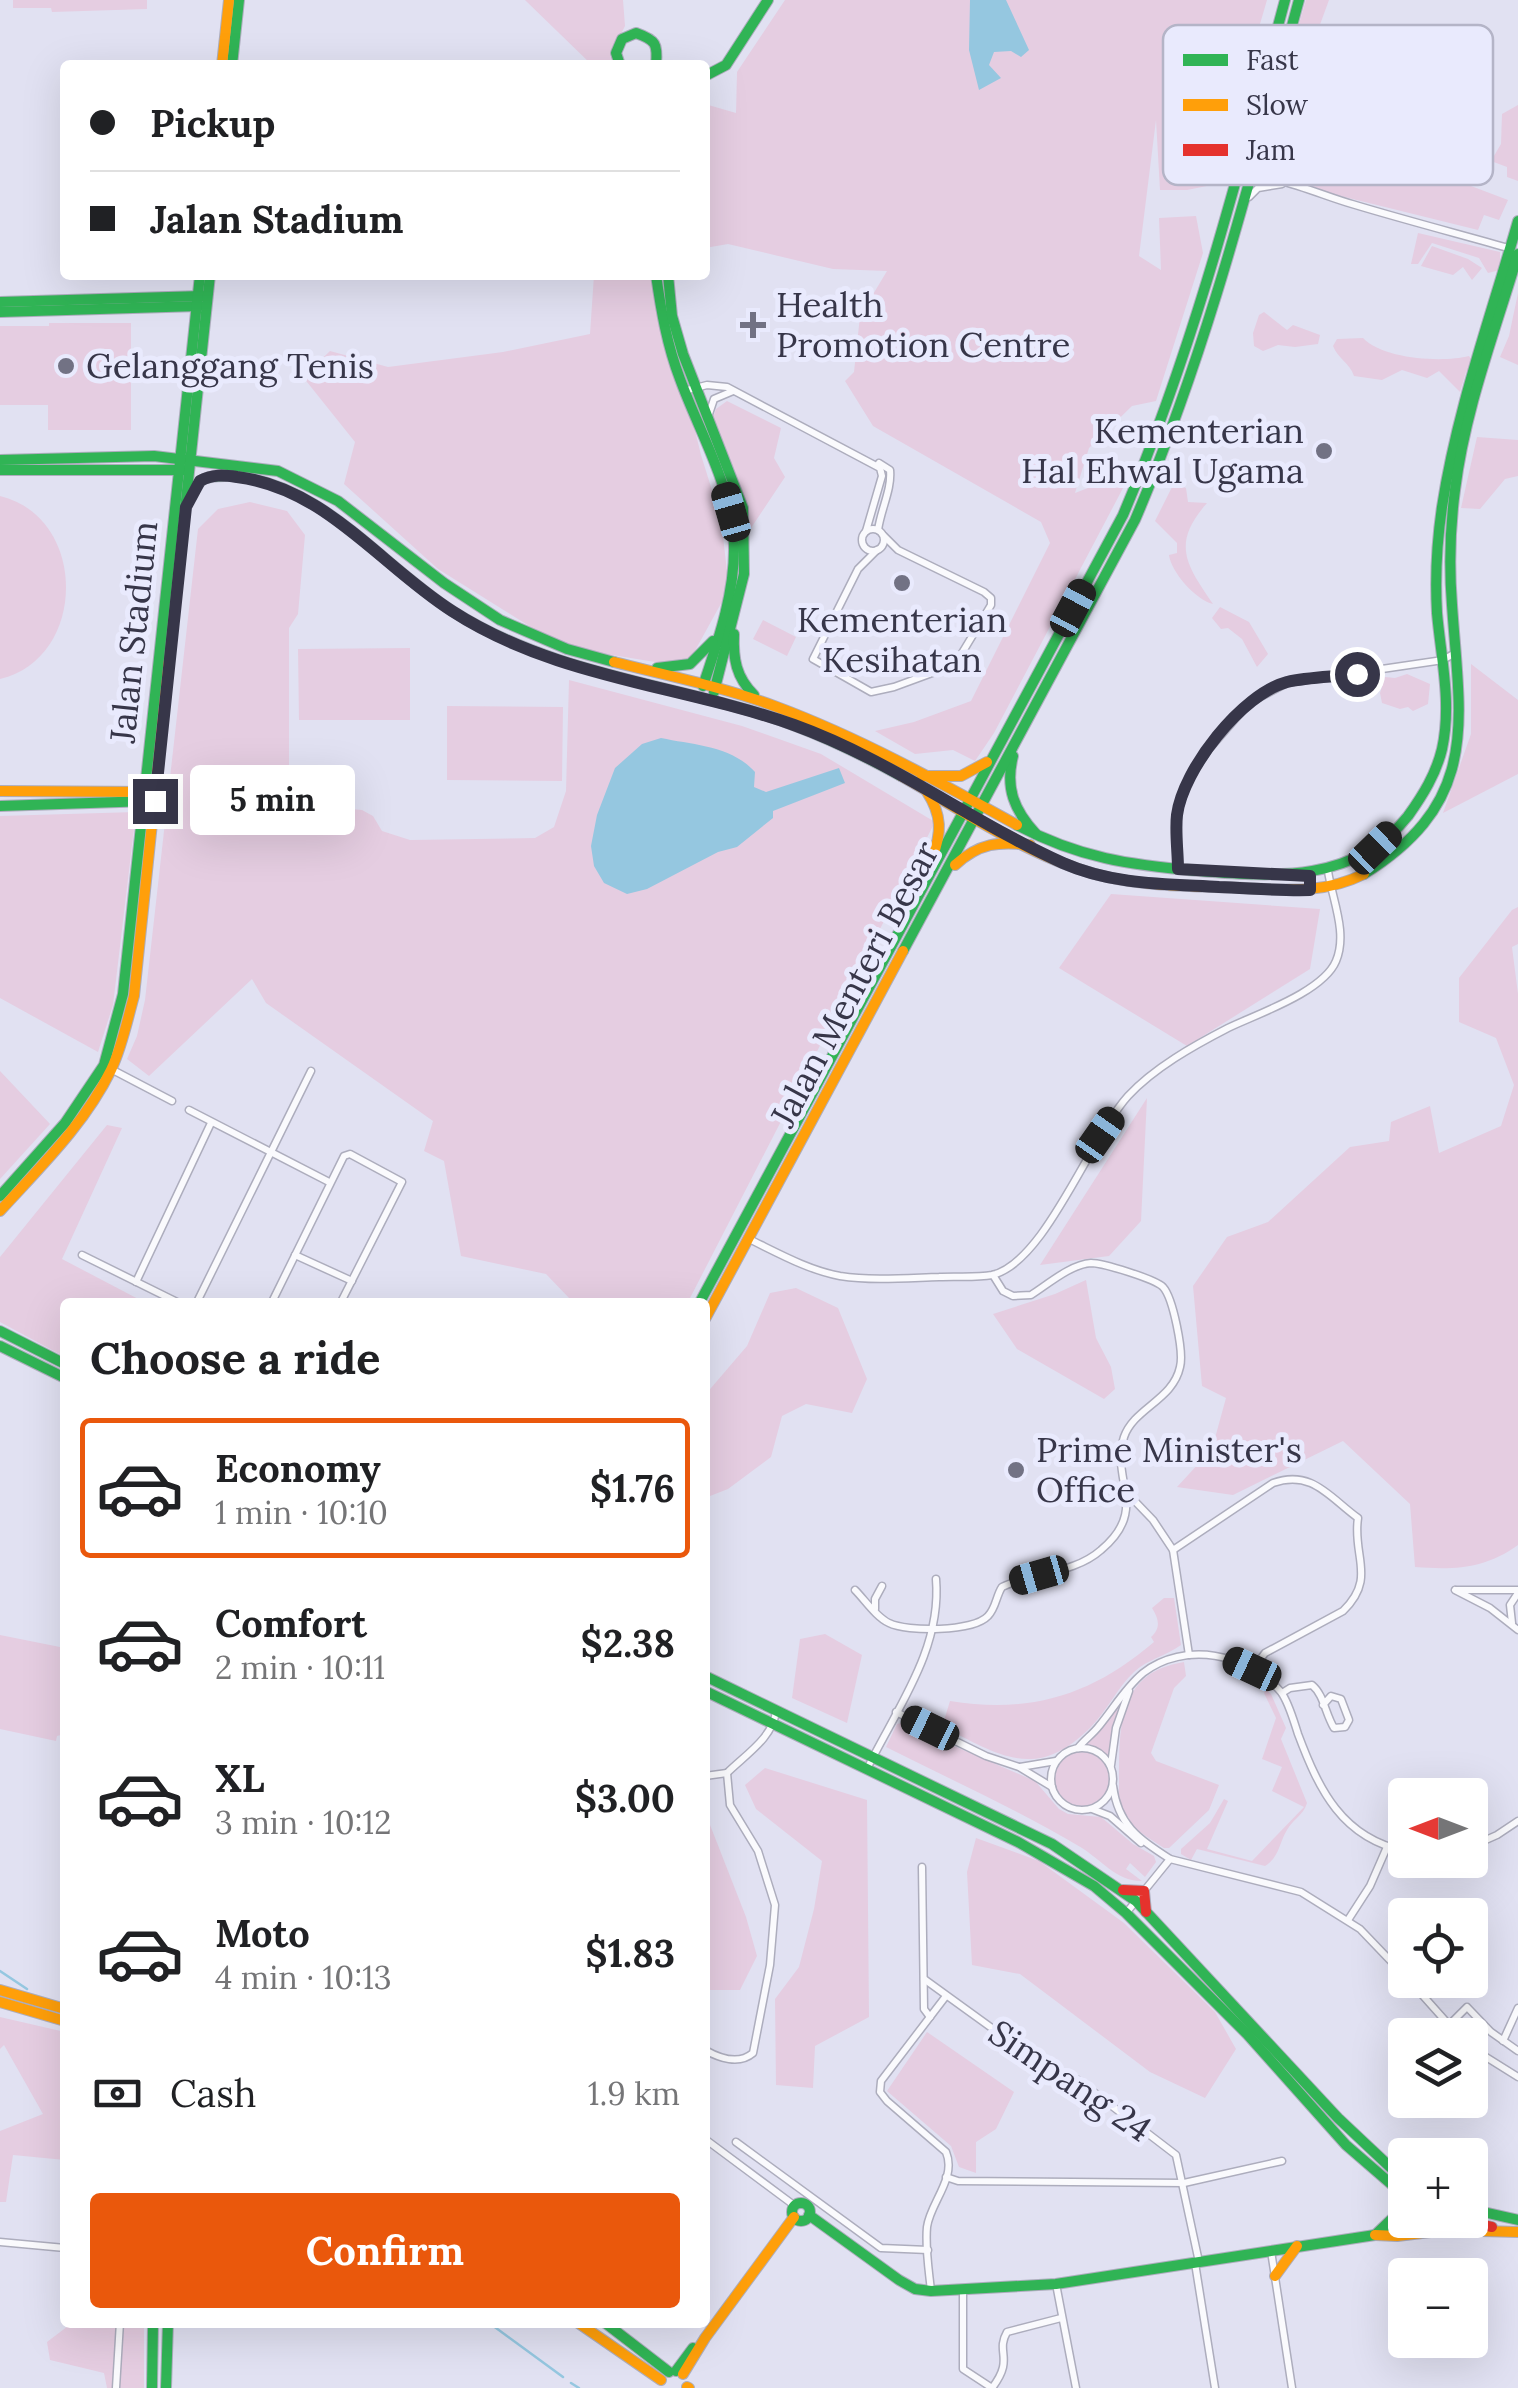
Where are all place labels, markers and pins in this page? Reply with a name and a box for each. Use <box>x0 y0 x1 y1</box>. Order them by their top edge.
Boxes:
place label: Health Promotion Centre <box>776 282 1070 367</box>
marker: Health Promotion Centre <box>740 312 766 338</box>
place label: Gelanggang Tenis <box>86 343 374 388</box>
marker: Gelanggang Tenis <box>55 355 77 377</box>
place label: Kementerian Hal Ehwal Ugama <box>1021 408 1304 493</box>
marker: Kementerian Hal Ehwal Ugama <box>1313 440 1335 462</box>
marker: Kementerian Kesihatan <box>891 572 913 594</box>
place label: Kementerian Kesihatan <box>797 597 1007 682</box>
place label: Prime Minister's Office <box>1036 1427 1302 1512</box>
marker: Prime Minister's Office <box>1005 1459 1027 1481</box>

